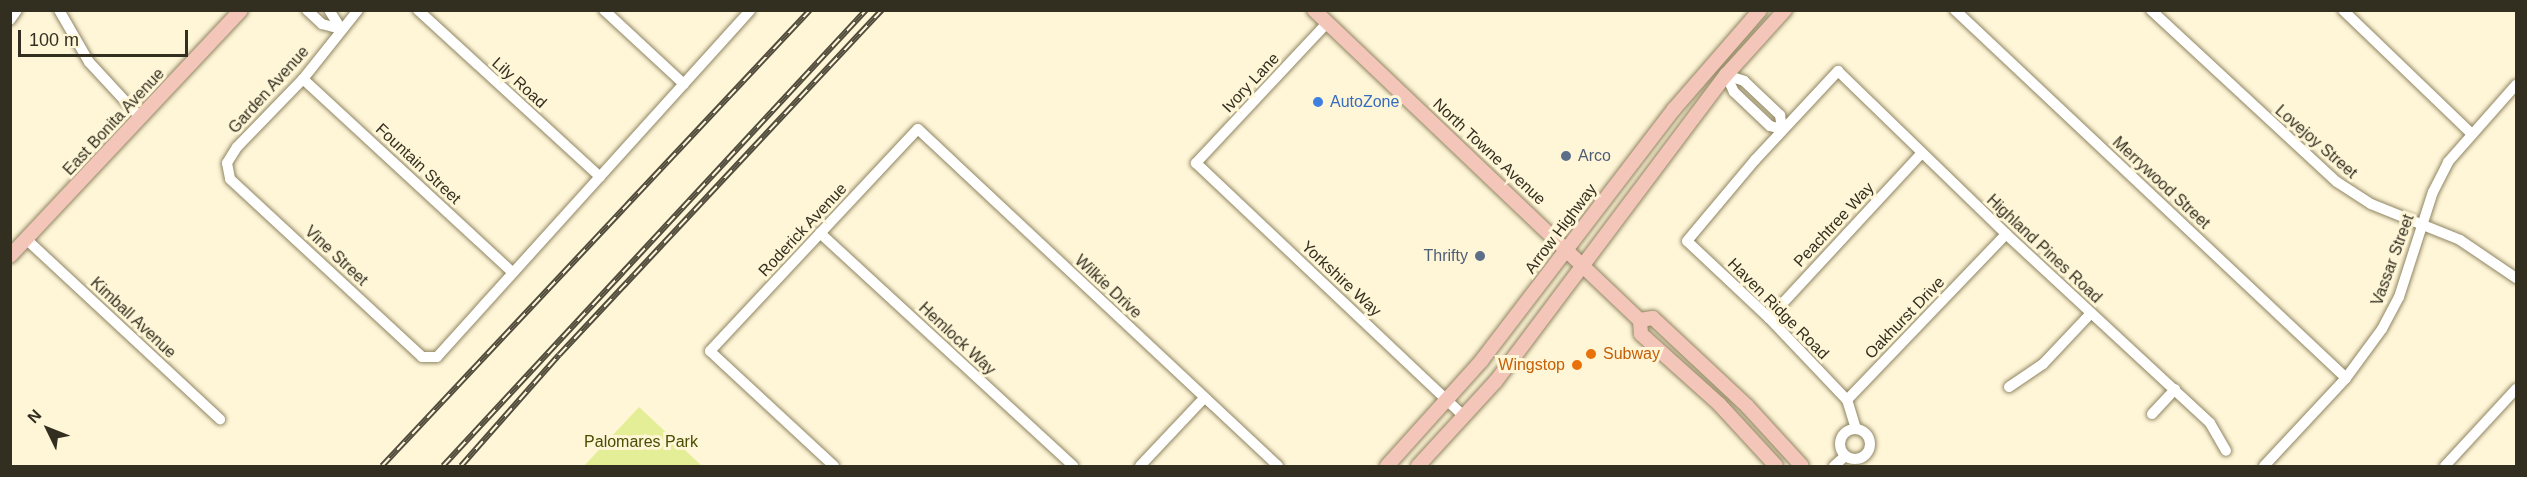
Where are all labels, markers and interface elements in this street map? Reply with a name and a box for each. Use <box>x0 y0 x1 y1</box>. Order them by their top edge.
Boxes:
scale bar <box>21 18 190 56</box>
text: 100 m <box>29 30 79 50</box>
street label: Garden Avenue <box>224 42 314 138</box>
street label: Ivory Lane <box>1219 49 1283 117</box>
street label: Lily Road <box>488 54 550 112</box>
street label: East Bonita Avenue <box>59 64 169 180</box>
place label: AutoZone <box>1330 92 1399 112</box>
street label: North Towne Avenue <box>1428 94 1550 210</box>
marker: AutoZone <box>1311 95 1325 109</box>
street label: Lovejoy Street <box>2271 101 2361 183</box>
street label: Fountain Street <box>371 120 465 208</box>
street label: Merrywood Street <box>2108 133 2214 233</box>
place label: Arco <box>1578 146 1611 166</box>
marker: Arco <box>1559 149 1573 163</box>
street label: Roderick Avenue <box>755 179 851 281</box>
street label: Peachtree Way <box>1790 179 1878 271</box>
street label: Arrow Highway <box>1521 180 1601 278</box>
street label: Highland Pines Road <box>1982 191 2106 307</box>
street label: Vassar Street <box>2368 212 2418 308</box>
street label: Vine Street <box>301 222 371 290</box>
street label: Yorkshire Way <box>1297 237 1385 321</box>
place label: Thrifty <box>1424 246 1468 266</box>
marker: Thrifty <box>1473 249 1487 263</box>
street label: Wilkie Drive <box>1071 251 1145 323</box>
street label: Haven Ridge Road <box>1723 254 1833 364</box>
street label: Kimball Avenue <box>86 273 180 363</box>
street label: Oakhurst Drive <box>1861 273 1949 363</box>
street label: Hemlock Way <box>915 299 999 379</box>
place label: Subway <box>1603 344 1660 364</box>
marker: Subway <box>1584 347 1598 361</box>
place label: Wingstop <box>1498 355 1565 375</box>
marker: Wingstop <box>1570 358 1584 372</box>
north arrow <box>18 399 78 459</box>
text: N <box>24 406 45 426</box>
park label: Palomares Park <box>584 432 698 452</box>

